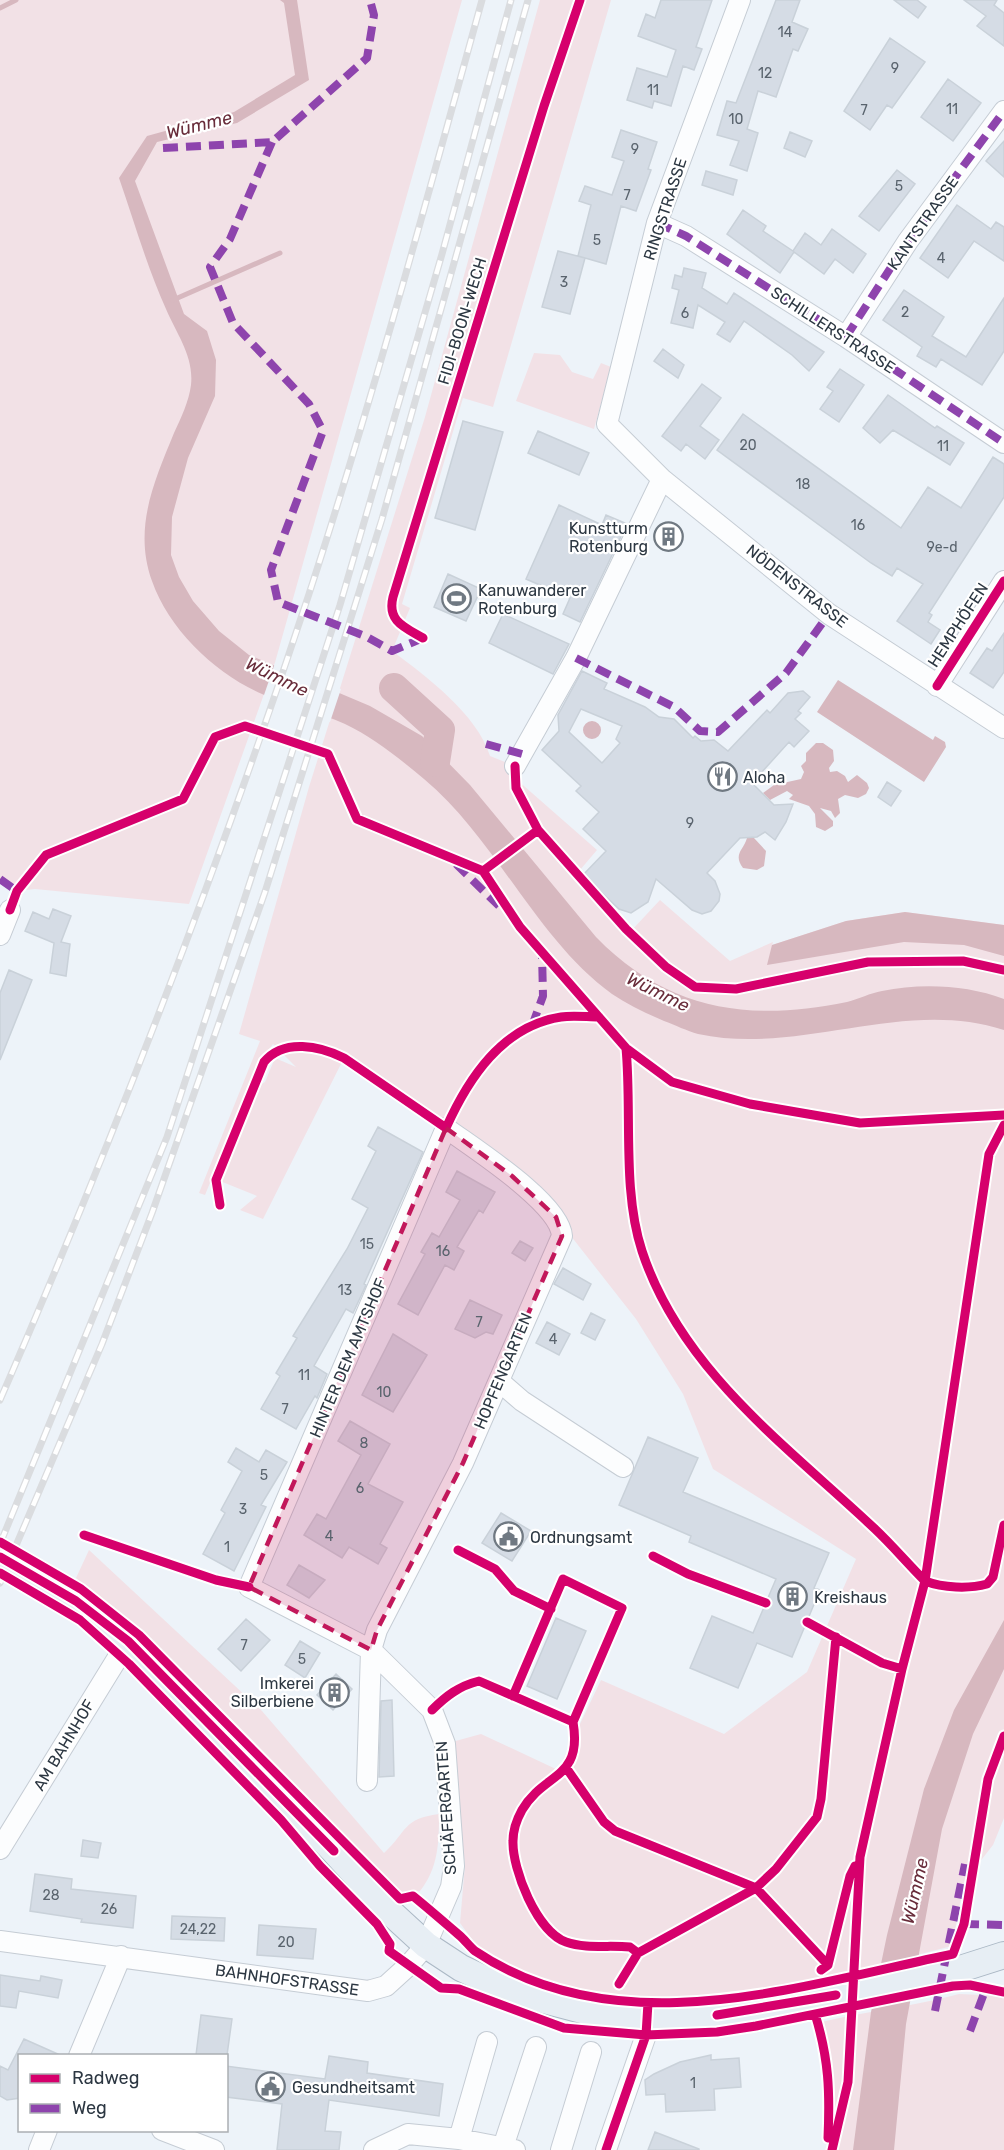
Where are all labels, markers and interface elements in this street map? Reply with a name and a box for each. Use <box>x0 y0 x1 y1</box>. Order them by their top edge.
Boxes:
house number: 14 <box>778 24 793 41</box>
house number: 9 <box>891 60 899 77</box>
house number: 12 <box>758 65 772 82</box>
house number: 11 <box>647 82 659 99</box>
house number: 11 <box>946 101 958 118</box>
house number: 7 <box>860 102 868 119</box>
water label: Wümme <box>164 106 234 144</box>
house number: 10 <box>729 111 744 128</box>
house number: 9 <box>631 141 639 158</box>
street label: RINGSTRASSE <box>639 155 691 263</box>
street label: KANTSTRASSE <box>884 172 962 274</box>
house number: 5 <box>895 178 903 195</box>
house number: 7 <box>623 187 631 204</box>
house number: 5 <box>593 232 601 249</box>
house number: 4 <box>937 250 946 267</box>
street label: FIDI-BOON-WECH <box>434 255 490 387</box>
house number: 3 <box>560 274 568 291</box>
street label: SCHILLERSTRASSE <box>767 283 899 377</box>
house number: 2 <box>901 304 909 321</box>
house number: 6 <box>681 305 689 322</box>
house number: 20 <box>739 437 757 454</box>
house number: 11 <box>937 438 949 455</box>
house number: 18 <box>796 476 811 493</box>
house number: 16 <box>851 517 865 534</box>
place label: Kunstturm Rotenburg <box>569 519 648 556</box>
building icon: Kunstturm Rotenburg <box>653 521 685 553</box>
house number: 9e-d <box>926 539 958 556</box>
street label: NÖDENSTRASSE <box>742 540 852 632</box>
street label: HEMPHÖFEN <box>924 579 992 671</box>
place label: Kanuwanderer Rotenburg <box>478 581 586 618</box>
sports icon: Kanuwanderer Rotenburg <box>441 583 473 615</box>
water label: Wümme <box>242 652 312 702</box>
restaurant icon: Aloha <box>706 761 738 793</box>
place label: Aloha <box>743 768 785 787</box>
house number: 9 <box>686 815 694 832</box>
water label: Wümme <box>623 967 693 1017</box>
house number: 15 <box>360 1236 374 1253</box>
house number: 16 <box>436 1243 450 1260</box>
street label: HINTER DEM AMTSHOF <box>306 1275 390 1441</box>
house number: 13 <box>338 1282 352 1299</box>
street label: HOPFENGARTEN <box>470 1310 536 1432</box>
house number: 7 <box>475 1314 483 1331</box>
house number: 4 <box>549 1331 558 1348</box>
house number: 11 <box>298 1367 310 1384</box>
house number: 10 <box>377 1384 392 1401</box>
house number: 7 <box>281 1401 289 1418</box>
house number: 8 <box>360 1435 369 1452</box>
house number: 5 <box>260 1467 268 1484</box>
house number: 6 <box>356 1480 364 1497</box>
house number: 3 <box>239 1501 247 1518</box>
public building icon: Ordnungsamt <box>493 1521 525 1553</box>
house number: 4 <box>325 1528 334 1545</box>
place label: Ordnungsamt <box>530 1528 632 1547</box>
house number: 1 <box>224 1539 230 1556</box>
building icon: Kreishaus <box>777 1581 809 1613</box>
place label: Kreishaus <box>814 1588 887 1607</box>
house number: 7 <box>240 1637 248 1654</box>
house number: 5 <box>298 1651 306 1668</box>
place label: Imkerei Silberbiene <box>231 1674 314 1711</box>
building icon: Imkerei Silberbiene <box>319 1676 351 1708</box>
street label: AM BAHNHOF <box>29 1696 99 1794</box>
street label: SCHÄFERGARTEN <box>432 1740 460 1876</box>
water label: Wümme <box>897 1856 933 1926</box>
house number: 28 <box>42 1887 60 1904</box>
house number: 26 <box>101 1901 117 1918</box>
house number: 24,22 <box>180 1921 216 1938</box>
house number: 20 <box>277 1934 295 1951</box>
street label: BAHNHOFSTRASSE <box>214 1960 360 2000</box>
legend <box>18 2054 228 2132</box>
text: Radweg <box>72 2067 139 2089</box>
public building icon: Gesundheitsamt <box>255 2071 287 2103</box>
house number: 1 <box>690 2075 696 2092</box>
place label: Gesundheitsamt <box>292 2078 415 2097</box>
text: Weg <box>72 2097 107 2119</box>

